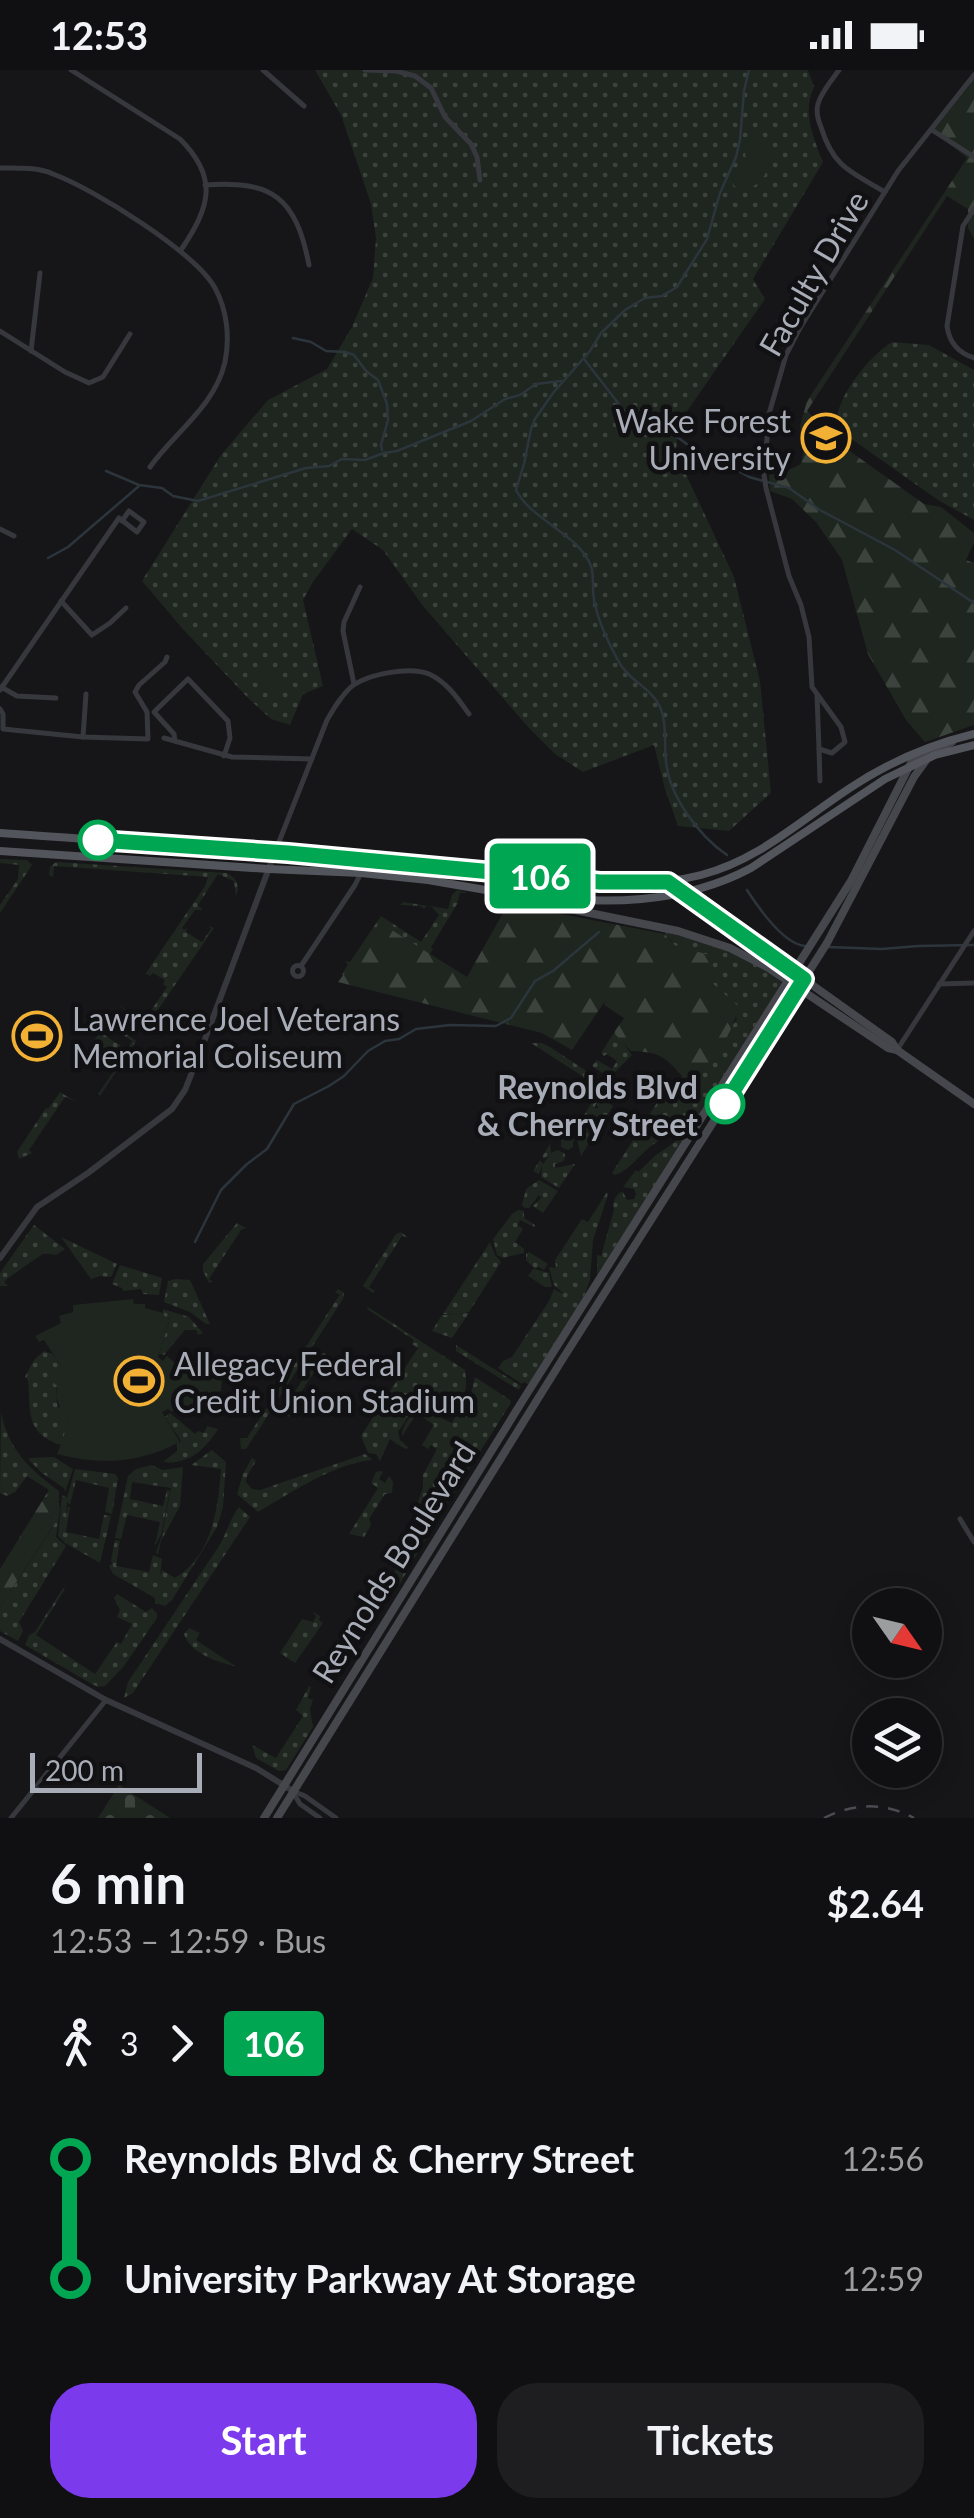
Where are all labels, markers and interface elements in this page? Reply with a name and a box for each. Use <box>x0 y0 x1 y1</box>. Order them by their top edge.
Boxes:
text: 12:53 <box>50 12 148 58</box>
street label: Faculty Drive <box>750 184 876 362</box>
place label: Wake Forest University <box>615 401 792 477</box>
school or university icon: Wake Forest University <box>800 412 852 464</box>
unlabelled marker <box>79 821 117 859</box>
line badge: 106 <box>482 844 598 908</box>
text: 106 <box>510 855 570 897</box>
place label: Lawrence Joel Veterans Memorial Coliseum <box>72 999 400 1075</box>
sports icon: Lawrence Joel Veterans Memorial Coliseum <box>11 1010 63 1062</box>
place label: Reynolds Blvd & Cherry Street <box>477 1067 698 1143</box>
marker: Reynolds Blvd & Cherry Street <box>706 1085 744 1123</box>
place label: Allegacy Federal Credit Union Stadium <box>174 1344 475 1420</box>
sports icon: Allegacy Federal Credit Union Stadium <box>113 1355 165 1407</box>
street label: Reynolds Boulevard <box>303 1434 483 1690</box>
north arrow <box>852 1588 942 1678</box>
map controls <box>852 1588 942 1788</box>
button: layers <box>852 1698 942 1788</box>
scale bar <box>30 1748 202 1792</box>
text: 200 m <box>45 1753 124 1787</box>
text: 6 min <box>50 1850 186 1916</box>
text: $2.64 <box>827 1880 924 1926</box>
text: 12:53 – 12:59 · Bus <box>50 1921 326 1960</box>
icon: walk <box>50 2016 105 2071</box>
icon: forward <box>154 2016 209 2071</box>
text: 106 <box>244 2022 304 2064</box>
text: 3 <box>120 2024 139 2063</box>
text: Reynolds Blvd & Cherry Street <box>124 2135 634 2181</box>
text: 12:56 <box>842 2139 924 2178</box>
text: University Parkway At Storage <box>124 2255 636 2301</box>
text: 12:59 <box>842 2259 924 2298</box>
button: Start <box>50 2383 477 2498</box>
button: Tickets <box>497 2383 924 2498</box>

